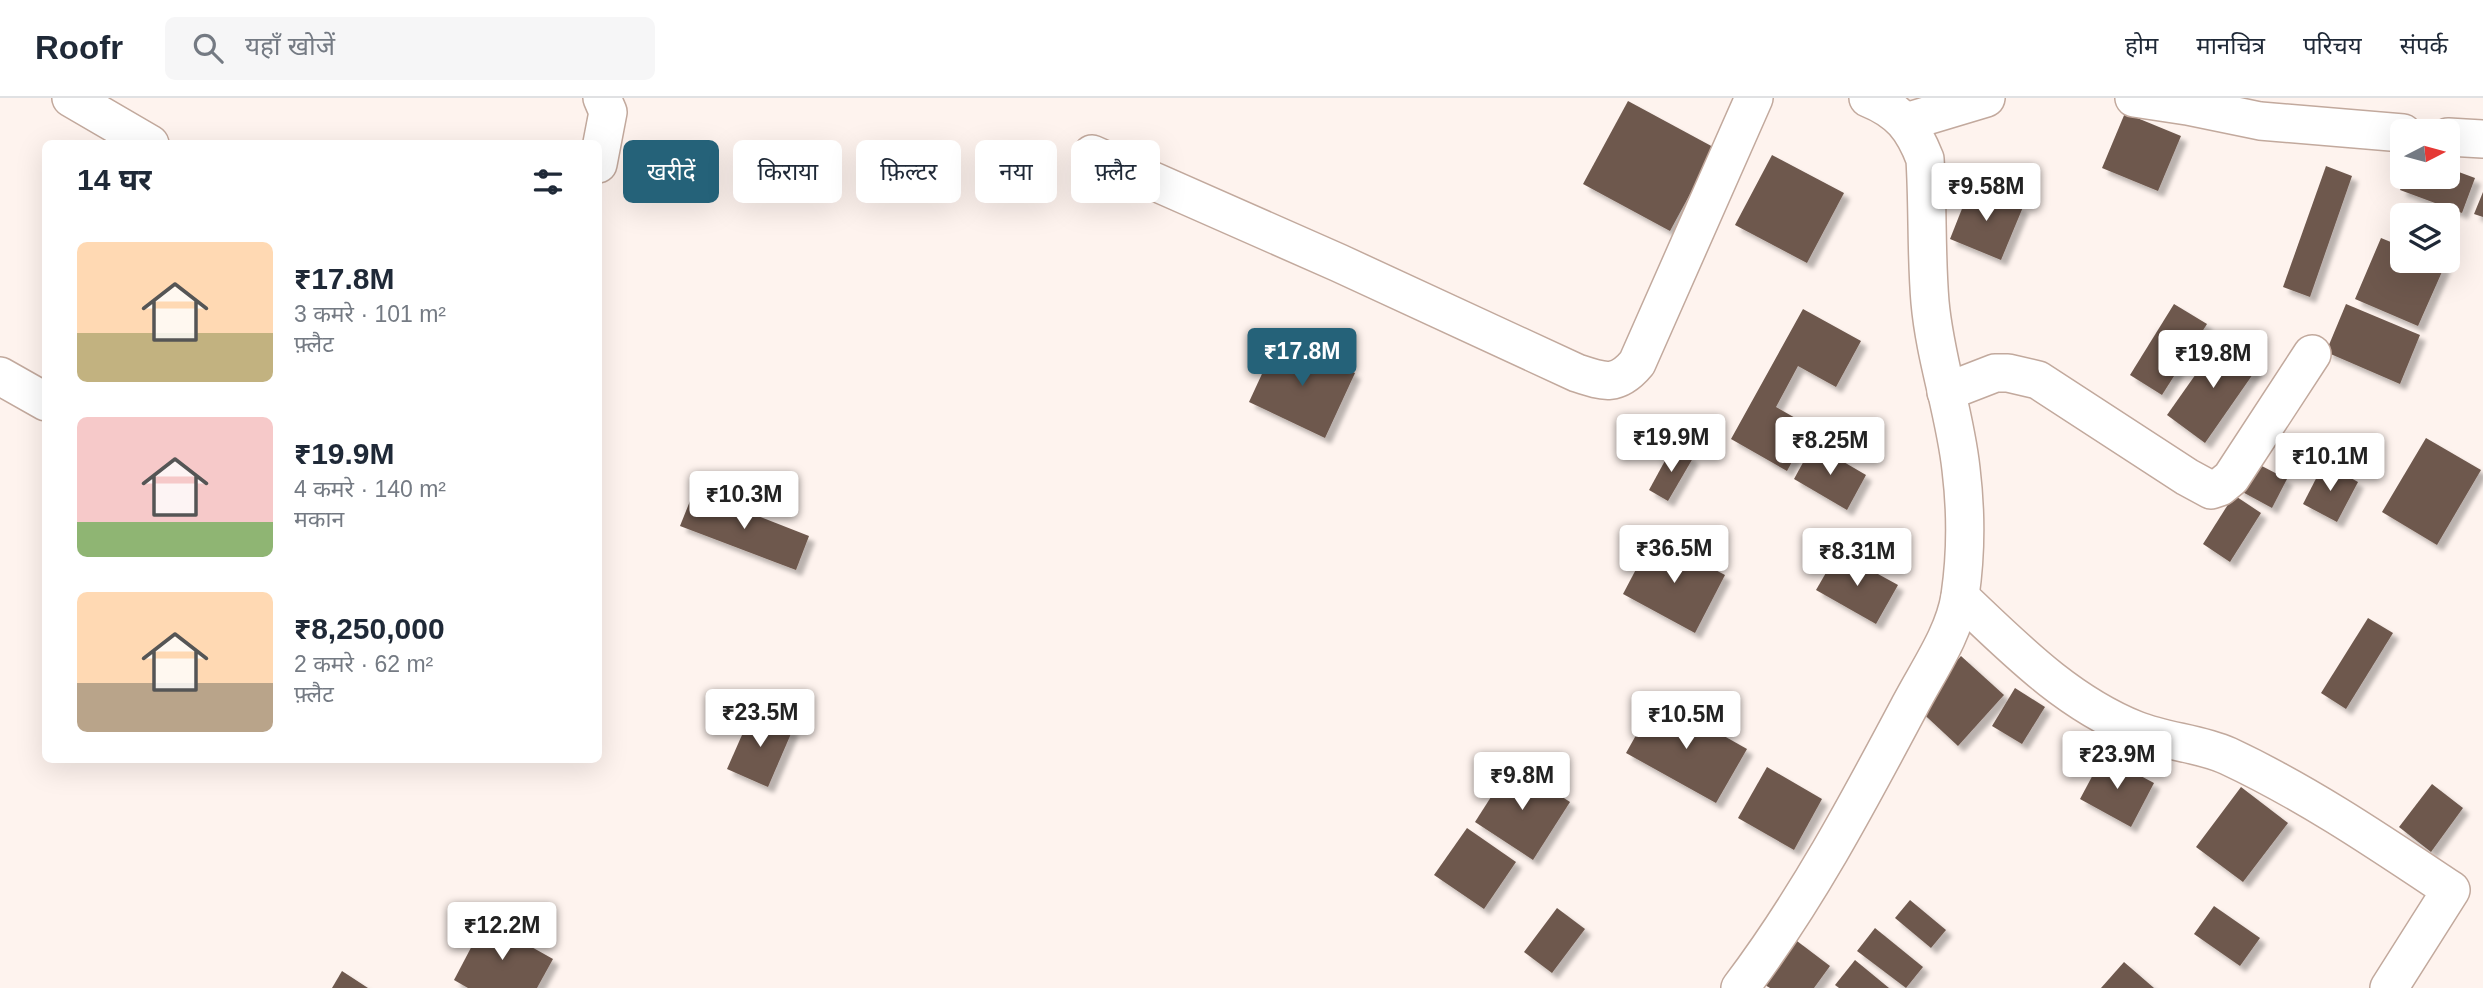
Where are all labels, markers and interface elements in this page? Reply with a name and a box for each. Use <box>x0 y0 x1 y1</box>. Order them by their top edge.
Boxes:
search box <box>165 17 655 80</box>
text: Roofr <box>35 29 123 66</box>
icon: search <box>189 29 227 67</box>
text: यहाँ खोजें <box>245 31 335 61</box>
text: होम <box>2125 32 2158 59</box>
text: मानचित्र <box>2196 32 2265 59</box>
text: परिचय <box>2303 32 2362 59</box>
text: संपर्क <box>2400 32 2448 59</box>
north arrow <box>2390 119 2460 189</box>
map controls <box>2390 119 2460 273</box>
chip: खरीदें <box>623 140 719 203</box>
chip: किराया <box>733 140 842 203</box>
chip: फ़िल्टर <box>856 140 961 203</box>
chip: नया <box>975 140 1057 203</box>
chip: फ़्लैट <box>1071 140 1160 203</box>
text: 14 घर <box>77 163 151 196</box>
icon: filters <box>529 163 567 201</box>
pin: ₹9.58M <box>1929 164 2043 223</box>
text: ₹9.58M <box>1947 173 2025 199</box>
button: layers <box>2390 203 2460 273</box>
text: ₹17.8M <box>294 262 395 295</box>
icon: home <box>133 270 217 354</box>
text: 3 कमरे · 101 m² <box>294 301 446 327</box>
pin: ₹17.8M <box>1245 328 1359 388</box>
pin: ₹19.8M <box>2156 330 2270 390</box>
text: फ़्लैट <box>294 331 334 357</box>
text: ₹17.8M <box>1263 338 1341 364</box>
text: ₹19.8M <box>2174 340 2252 366</box>
pin: ₹19.9M <box>1614 414 1728 474</box>
pin: ₹8.25M <box>1773 418 1887 477</box>
text: ₹19.9M <box>1632 424 1710 450</box>
text: ₹8.25M <box>1791 427 1869 453</box>
pin: ₹10.1M <box>2273 434 2387 493</box>
text: ₹19.9M <box>294 437 395 470</box>
text: ₹10.1M <box>2291 443 2369 469</box>
icon: home <box>133 445 217 529</box>
pin: ₹10.3M <box>687 472 801 531</box>
text: 4 कमरे · 140 m² <box>294 476 446 502</box>
text: ₹10.3M <box>705 481 783 507</box>
text: मकान <box>294 506 344 532</box>
pin: ₹36.5M <box>1617 526 1731 585</box>
pin: ₹8.31M <box>1800 528 1914 588</box>
text: ₹36.5M <box>1635 535 1713 561</box>
text: ₹8.31M <box>1818 538 1896 564</box>
text: ₹8,250,000 <box>294 612 445 645</box>
icon: home <box>133 620 217 704</box>
text: 2 कमरे · 62 m² <box>294 651 433 677</box>
text: फ़्लैट <box>294 681 334 707</box>
pin: ₹23.5M <box>703 690 817 749</box>
pin: ₹10.5M <box>1629 692 1743 751</box>
text: ₹23.5M <box>721 699 799 725</box>
text: ₹10.5M <box>1647 701 1725 727</box>
pin: ₹23.9M <box>2060 732 2174 791</box>
text: ₹23.9M <box>2078 741 2156 767</box>
pin: ₹9.8M <box>1473 752 1571 812</box>
text: ₹9.8M <box>1490 762 1554 788</box>
pin: ₹12.2M <box>445 902 559 962</box>
text: ₹12.2M <box>463 912 541 938</box>

